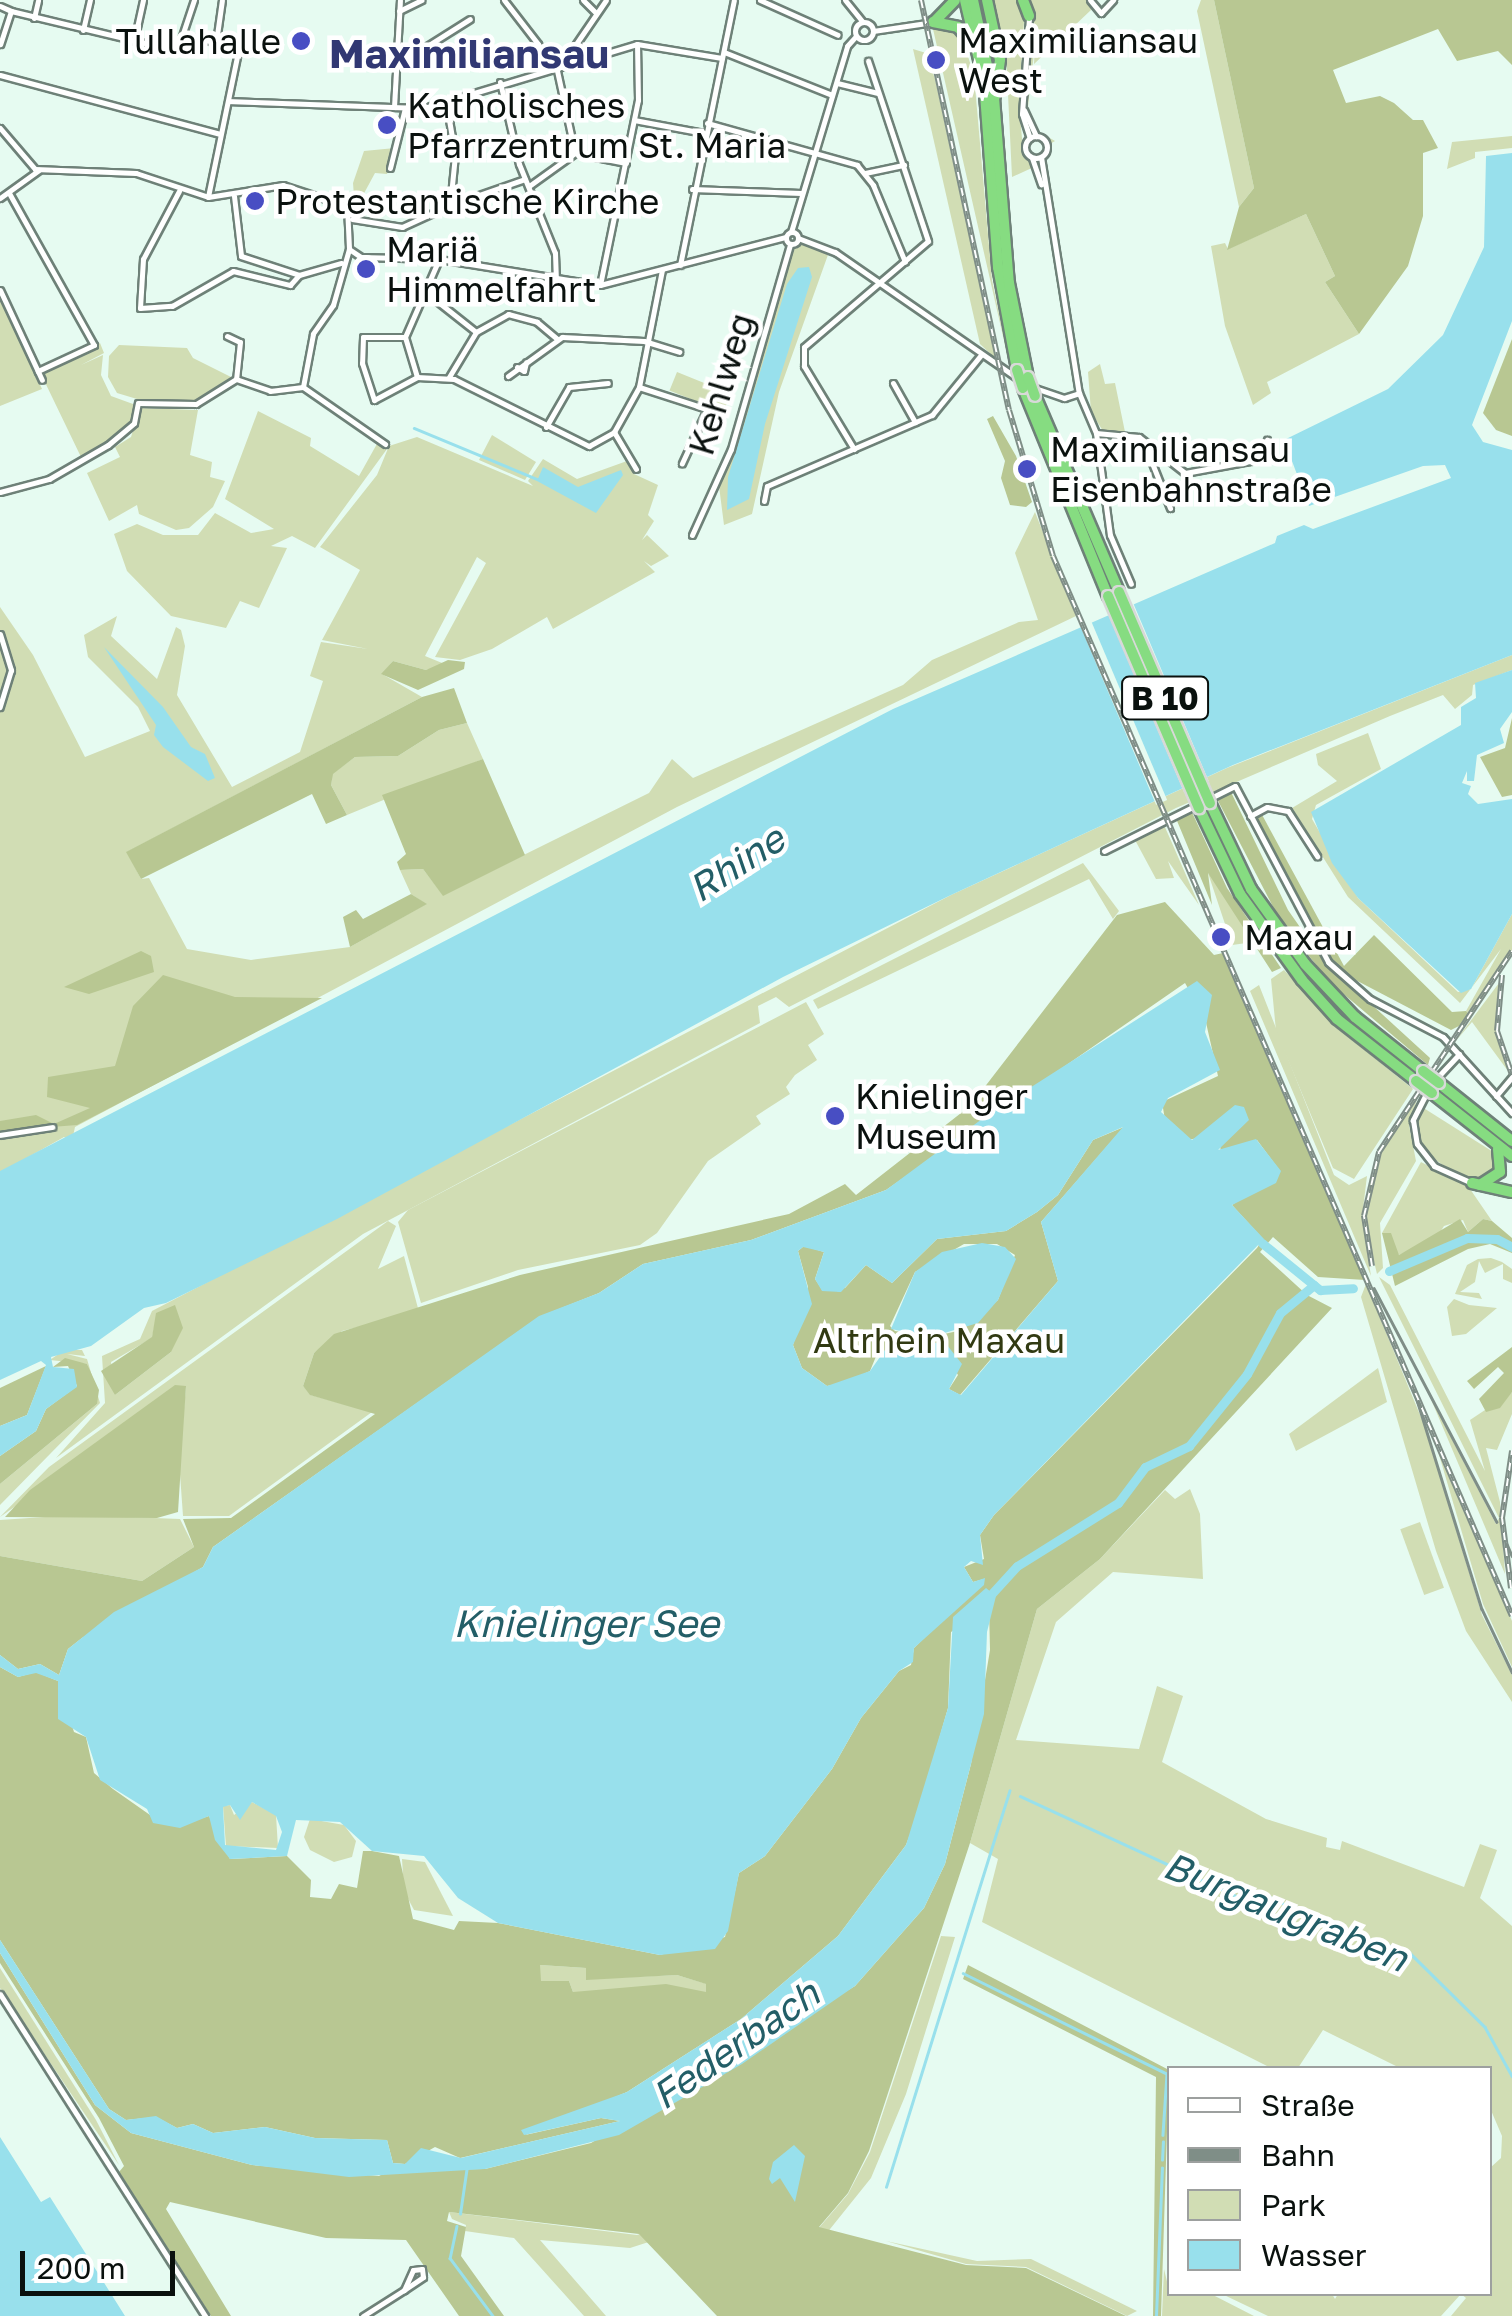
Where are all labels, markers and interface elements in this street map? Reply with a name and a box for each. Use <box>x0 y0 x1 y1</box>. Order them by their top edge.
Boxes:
place label: Maximiliansau West <box>958 19 1198 101</box>
place label: Tullahalle <box>115 20 281 62</box>
district label: Maximiliansau <box>329 29 609 77</box>
marker: Tullahalle <box>290 30 312 52</box>
marker: Maximiliansau West <box>923 47 949 73</box>
place label: Katholisches Pfarrzentrum St. Maria <box>407 84 786 166</box>
marker: Katholisches Pfarrzentrum St. Maria <box>376 114 398 136</box>
place label: Protestantische Kirche <box>275 180 659 222</box>
marker: Protestantische Kirche <box>244 190 266 212</box>
place label: Mariä Himmelfahrt <box>386 228 596 310</box>
marker: Mariä Himmelfahrt <box>355 258 377 280</box>
street label: Kehlweg <box>680 308 762 460</box>
place label: Maximiliansau Eisenbahnstraße <box>1050 428 1332 510</box>
marker: Maximiliansau Eisenbahnstraße <box>1014 456 1040 482</box>
road number: B 10 <box>1120 671 1210 725</box>
water label: Rhine <box>680 815 792 911</box>
place label: Maxau <box>1244 916 1354 958</box>
marker: Maxau <box>1208 924 1234 950</box>
place label: Knielinger Museum <box>855 1075 1028 1157</box>
marker: Knielinger Museum <box>824 1105 846 1127</box>
park label: Altrhein Maxau <box>813 1319 1065 1361</box>
water label: Knielinger See <box>453 1600 719 1646</box>
water label: Burgaugraben <box>1157 1841 1415 1981</box>
water label: Federbach <box>643 1970 827 2118</box>
legend <box>1167 2066 1492 2296</box>
text: Straße <box>1261 2087 1355 2123</box>
text: Bahn <box>1261 2137 1335 2173</box>
text: Park <box>1261 2187 1326 2223</box>
scale bar <box>25 2231 180 2293</box>
text: Wasser <box>1261 2237 1366 2273</box>
text: 200 m <box>37 2250 126 2286</box>

